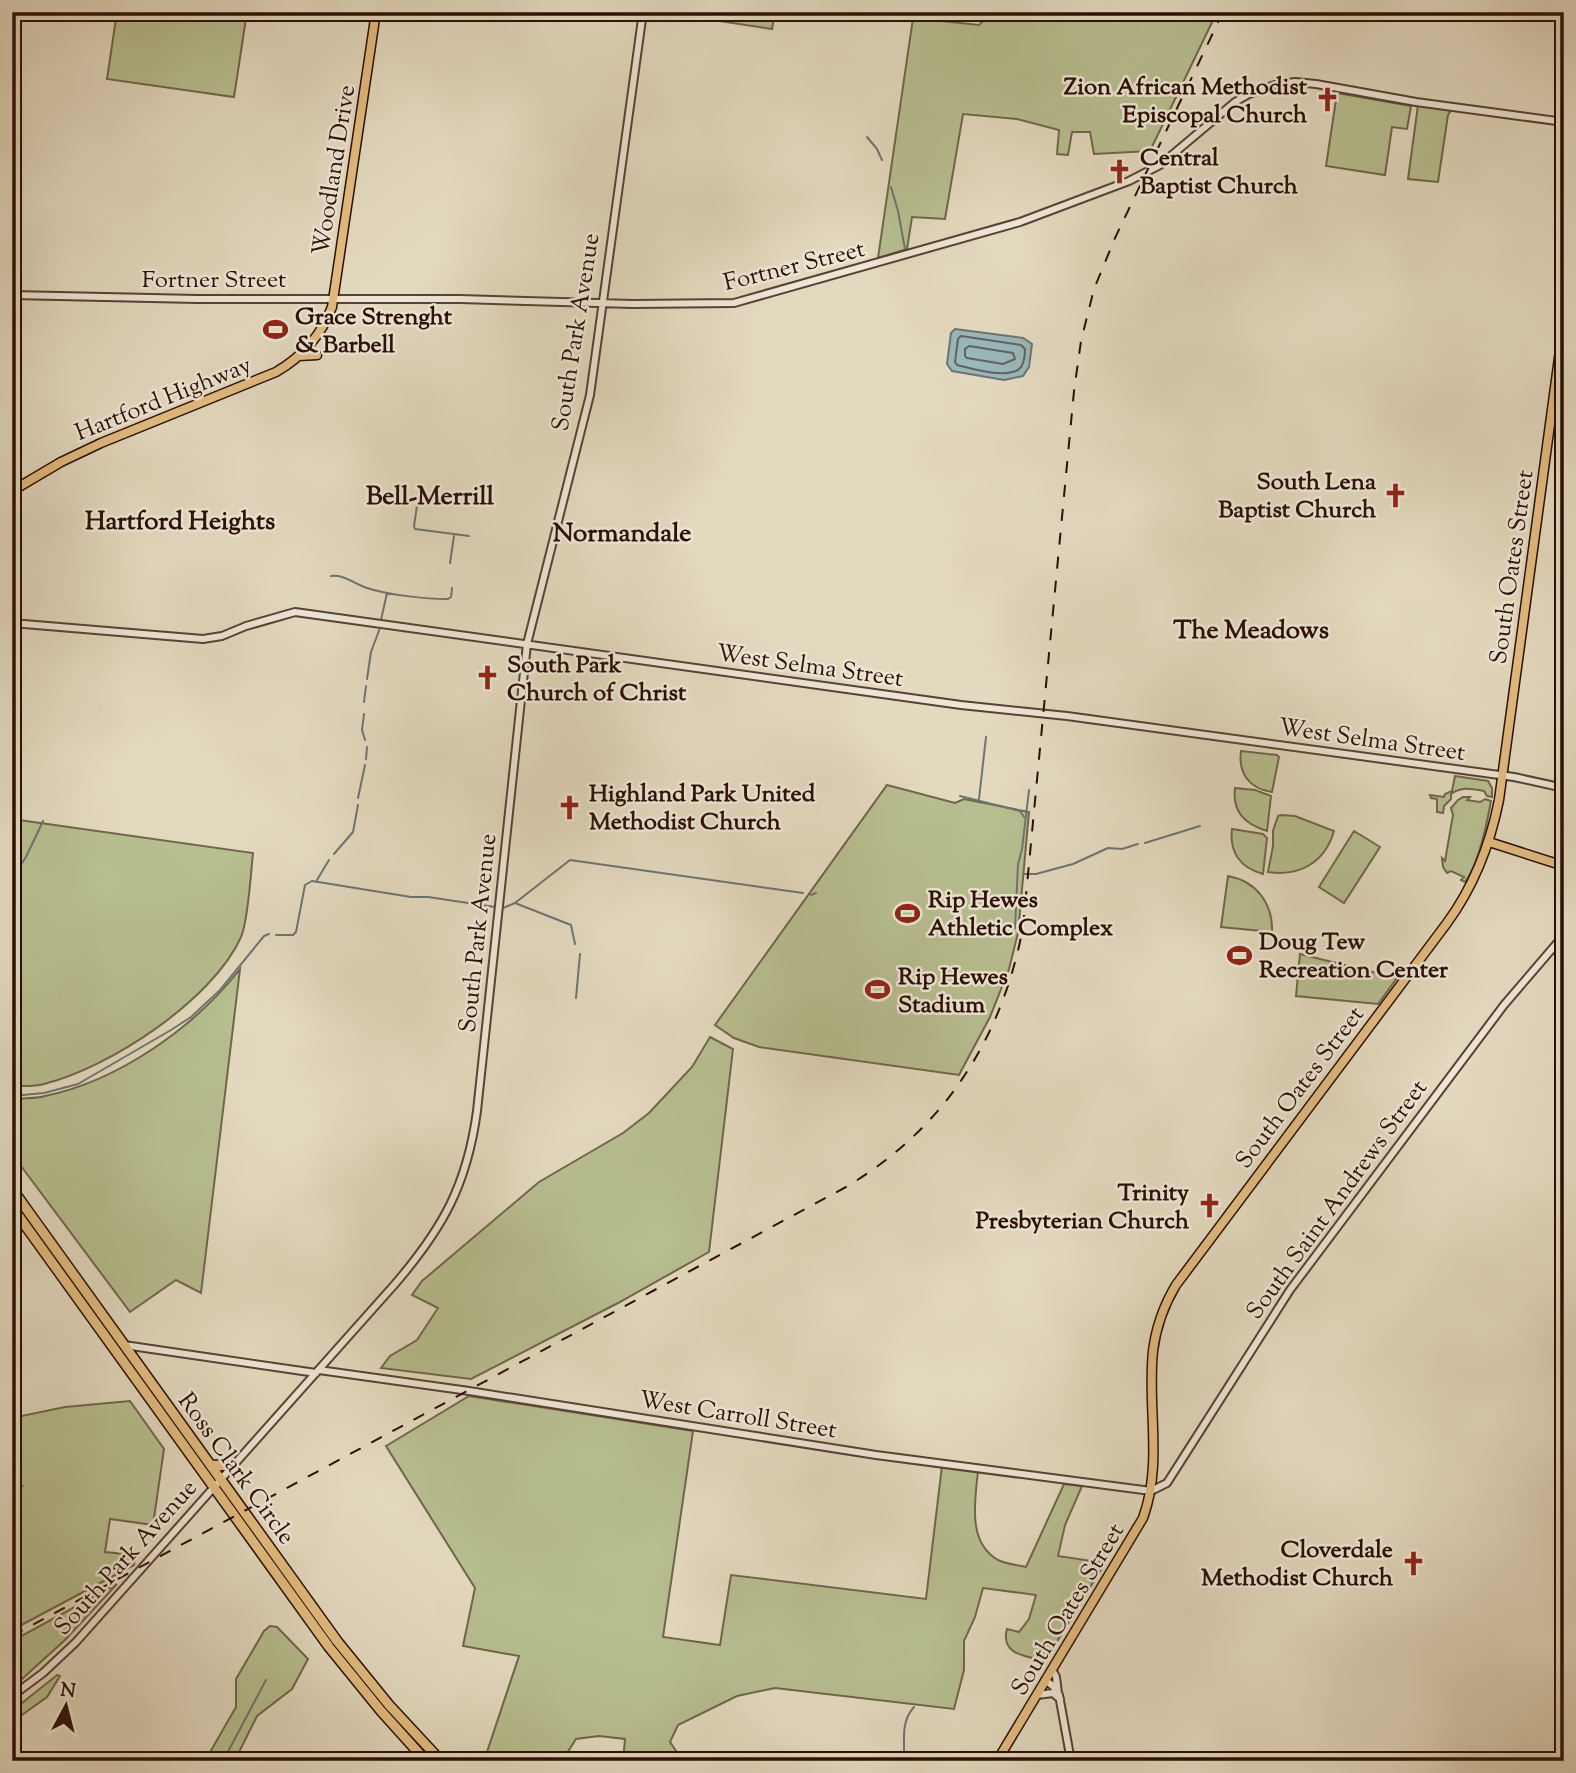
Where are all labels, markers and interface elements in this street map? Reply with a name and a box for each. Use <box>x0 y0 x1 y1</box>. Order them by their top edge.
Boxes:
place label: Zion African Methodist Episcopal Church <box>1064 71 1308 133</box>
street label: Woodland Drive <box>305 83 365 258</box>
church icon: Zion African Methodist Episcopal Church <box>1313 86 1341 114</box>
place label: Central Baptist Church <box>1140 142 1299 204</box>
church icon: Central Baptist Church <box>1106 157 1134 185</box>
street label: South Park Avenue <box>545 231 609 434</box>
street label: Fortner Street <box>720 233 869 301</box>
street label: Fortner Street <box>142 264 286 298</box>
place label: Grace Strenght & Barbell <box>295 301 453 363</box>
sports icon: Grace Strenght & Barbell <box>261 316 289 344</box>
street label: Hartford Highway <box>71 349 257 451</box>
place label: South Lena Baptist Church <box>1218 466 1377 528</box>
street label: South Oates Street <box>1483 468 1543 667</box>
district label: Bell-Merrill <box>366 479 495 516</box>
church icon: South Lena Baptist Church <box>1382 481 1410 509</box>
district label: Hartford Heights <box>85 504 275 541</box>
district label: Normandale <box>553 516 691 553</box>
district label: The Meadows <box>1173 613 1329 650</box>
street label: West Selma Street <box>714 637 905 697</box>
place label: South Park Church of Christ <box>507 649 687 711</box>
church icon: South Park Church of Christ <box>473 664 501 692</box>
street label: West Selma Street <box>1276 711 1467 771</box>
place label: Highland Park United Methodist Church <box>589 778 816 840</box>
church icon: Highland Park United Methodist Church <box>555 793 583 821</box>
street label: South Park Avenue <box>452 832 506 1034</box>
place label: Rip Hewes Athletic Complex <box>928 884 1113 946</box>
sports icon: Rip Hewes Athletic Complex <box>894 899 922 927</box>
place label: Doug Tew Recreation Center <box>1259 926 1449 988</box>
sports icon: Doug Tew Recreation Center <box>1225 941 1253 969</box>
place label: Rip Hewes Stadium <box>898 961 1008 1023</box>
sports icon: Rip Hewes Stadium <box>864 976 892 1004</box>
street label: South Oates Street <box>1228 1000 1373 1177</box>
street label: South Saint Andrews Street <box>1239 1073 1436 1327</box>
place label: Trinity Presbyterian Church <box>976 1177 1190 1239</box>
church icon: Trinity Presbyterian Church <box>1195 1192 1223 1220</box>
street label: West Carroll Street <box>637 1384 839 1448</box>
street label: Ross Clark Circle <box>169 1386 302 1552</box>
street label: South Park Avenue <box>47 1473 206 1644</box>
street label: South Oates Street <box>1004 1517 1134 1703</box>
place label: Cloverdale Methodist Church <box>1201 1534 1394 1596</box>
church icon: Cloverdale Methodist Church <box>1399 1549 1427 1577</box>
north arrow <box>32 1672 102 1742</box>
text: N <box>59 1677 77 1706</box>

